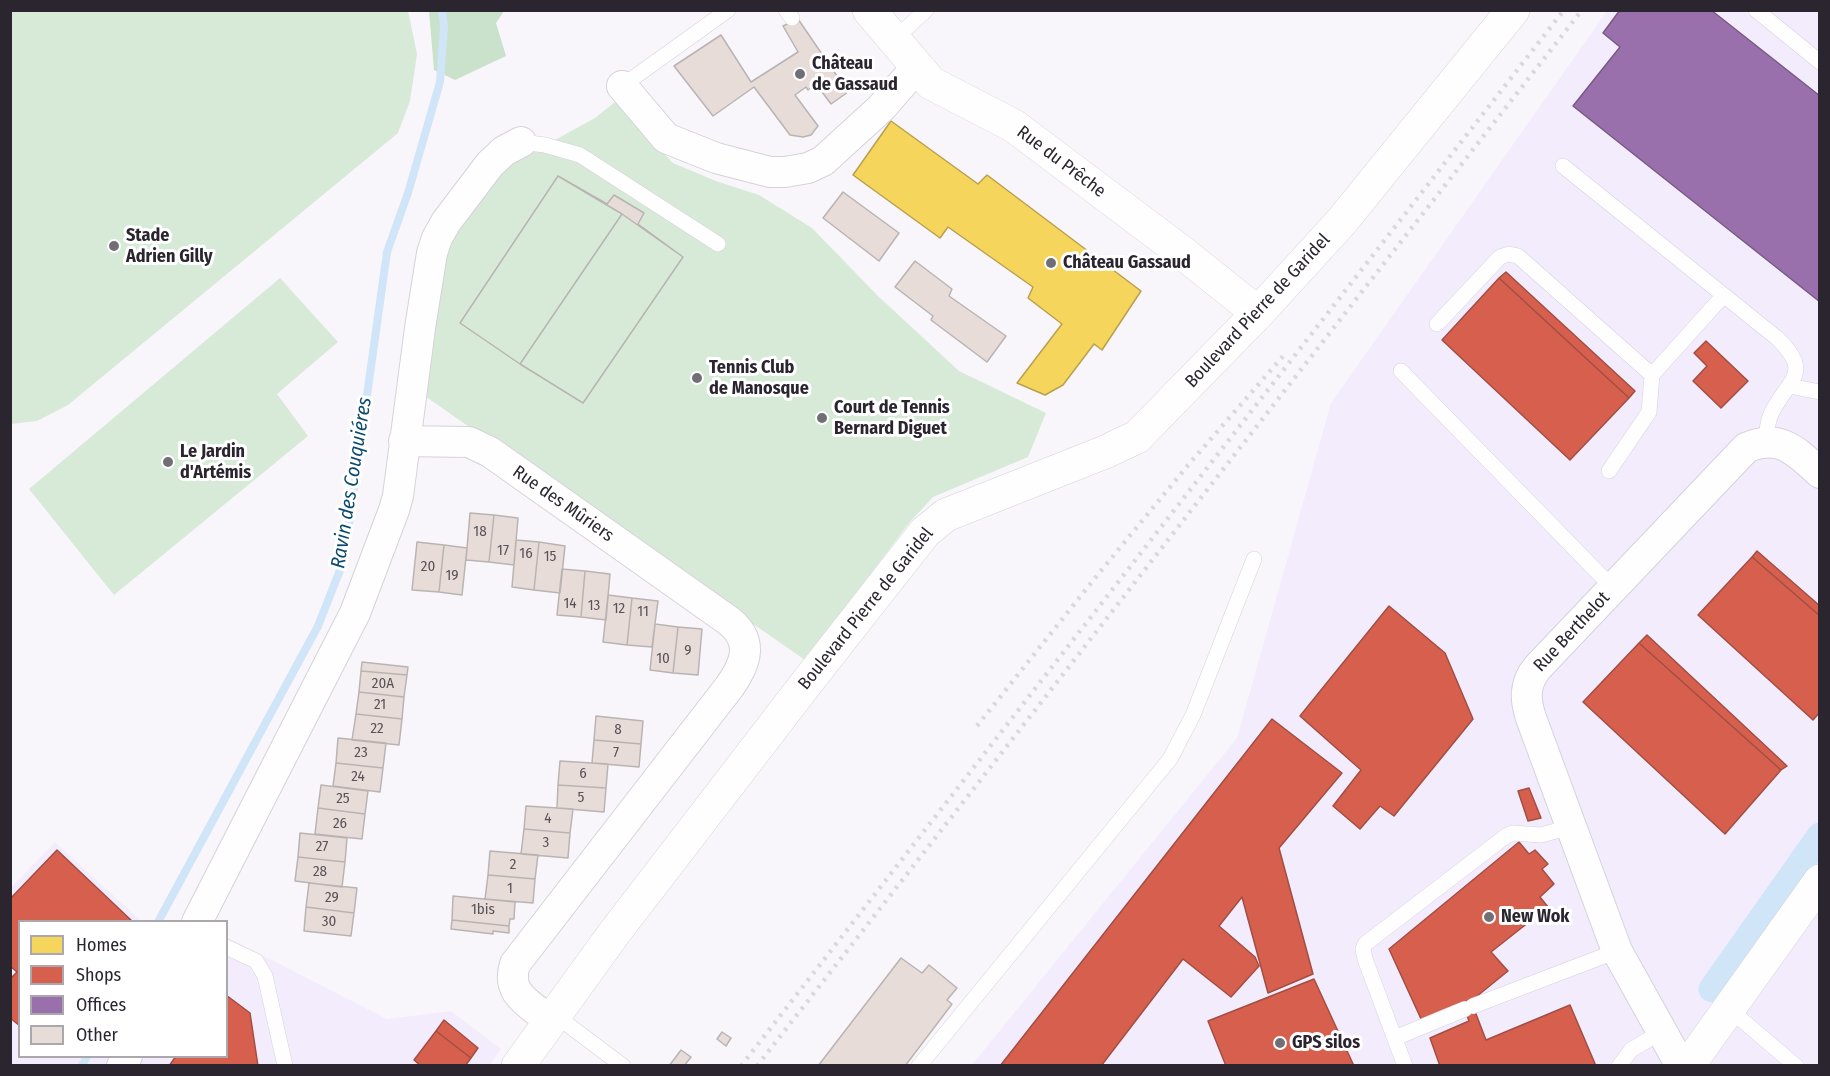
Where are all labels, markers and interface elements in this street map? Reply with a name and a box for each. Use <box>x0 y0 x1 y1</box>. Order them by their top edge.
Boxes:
place label: Château de Gassaud <box>812 53 898 96</box>
marker: Château de Gassaud <box>793 67 807 81</box>
street label: Rue du Prêche <box>1012 122 1110 202</box>
place label: Stade Adrien Gilly <box>126 225 213 268</box>
street label: Boulevard Pierre de Garidel <box>1181 230 1335 392</box>
marker: Stade Adrien Gilly <box>107 239 121 253</box>
place label: Château Gassaud <box>1063 252 1191 274</box>
marker: Château Gassaud <box>1044 256 1058 270</box>
place label: Tennis Club de Manosque <box>709 357 809 400</box>
marker: Tennis Club de Manosque <box>690 371 704 385</box>
water label: Ravin des Couquiéres <box>327 396 377 570</box>
place label: Court de Tennis Bernard Diguet <box>834 397 950 440</box>
marker: Court de Tennis Bernard Diguet <box>815 411 829 425</box>
place label: Le Jardin d'Artémis <box>180 441 251 484</box>
marker: Le Jardin d'Artémis <box>161 455 175 469</box>
street label: Rue des Mûriers <box>508 461 618 547</box>
house number: 18 <box>473 523 487 541</box>
street label: Boulevard Pierre de Garidel <box>794 524 938 694</box>
house number: 17 <box>497 542 509 560</box>
house number: 16 <box>519 545 533 563</box>
house number: 15 <box>544 548 556 566</box>
house number: 20 <box>421 558 435 576</box>
house number: 19 <box>445 567 459 585</box>
street label: Rue Berthelot <box>1529 587 1615 677</box>
house number: 14 <box>563 595 577 613</box>
house number: 13 <box>588 597 600 615</box>
house number: 12 <box>613 600 625 618</box>
house number: 11 <box>637 603 649 621</box>
house number: 9 <box>684 642 692 660</box>
house number: 10 <box>656 650 670 668</box>
house number: 20A <box>372 675 394 693</box>
house number: 21 <box>374 696 386 714</box>
house number: 22 <box>370 720 384 738</box>
house number: 8 <box>614 721 622 739</box>
house number: 23 <box>354 744 368 762</box>
house number: 7 <box>613 744 619 762</box>
house number: 6 <box>579 765 587 783</box>
house number: 24 <box>351 768 365 786</box>
house number: 5 <box>578 789 584 807</box>
house number: 25 <box>336 790 350 808</box>
house number: 4 <box>544 810 552 828</box>
house number: 26 <box>333 815 347 833</box>
house number: 3 <box>543 834 549 852</box>
house number: 27 <box>316 838 328 856</box>
house number: 2 <box>510 856 516 874</box>
house number: 28 <box>313 863 327 881</box>
house number: 1 <box>507 880 513 898</box>
house number: 29 <box>325 889 339 907</box>
house number: 1bis <box>471 901 495 919</box>
place label: New Wok <box>1501 906 1570 928</box>
marker: New Wok <box>1482 910 1496 924</box>
house number: 30 <box>322 913 336 931</box>
legend <box>18 920 228 1058</box>
text: Homes <box>76 934 127 956</box>
text: Shops <box>76 964 121 986</box>
text: Offices <box>76 994 126 1016</box>
text: Other <box>76 1024 118 1046</box>
place label: GPS silos <box>1292 1032 1360 1054</box>
marker: GPS silos <box>1273 1036 1287 1050</box>

